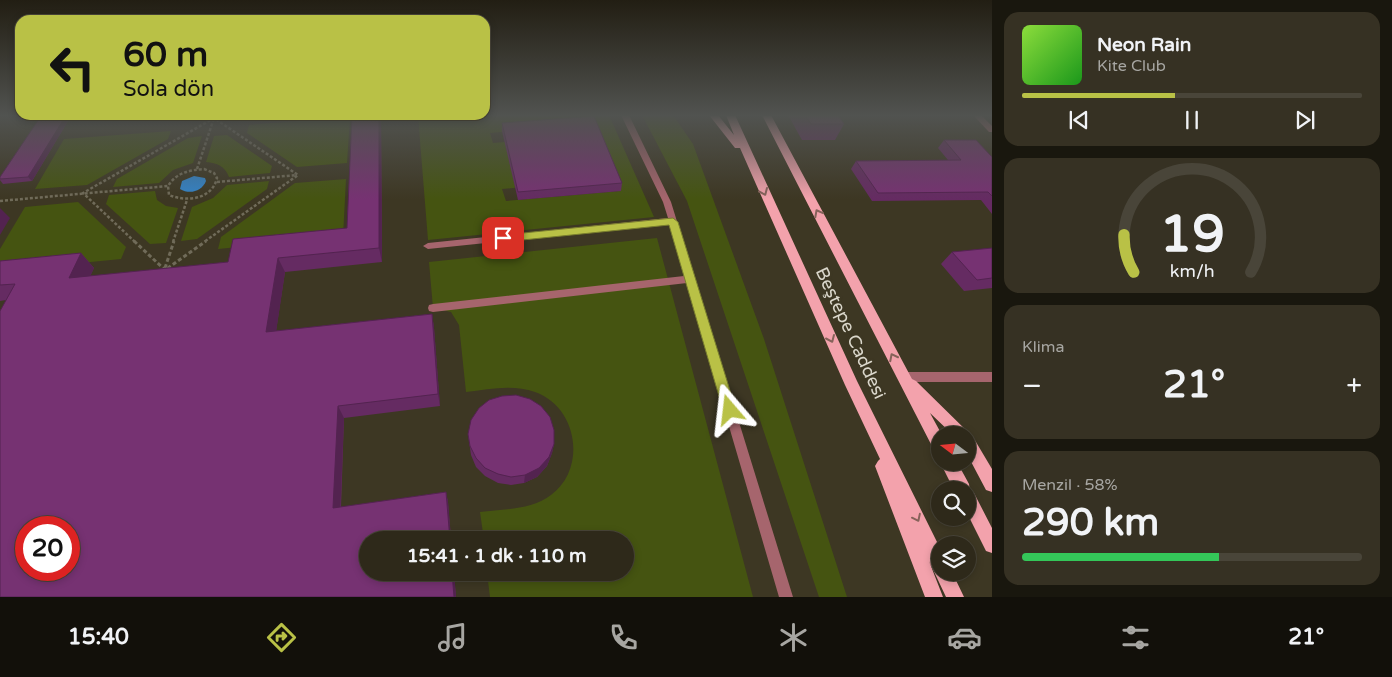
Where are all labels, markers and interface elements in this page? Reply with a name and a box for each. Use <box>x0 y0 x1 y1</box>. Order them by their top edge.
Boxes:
text: 60 m <box>123 34 208 76</box>
text: Neon Rain <box>1097 34 1191 56</box>
icon: left <box>40 35 105 100</box>
text: Kite Club <box>1097 56 1166 76</box>
text: Sola dön <box>123 76 214 102</box>
icon: previous <box>1065 106 1093 134</box>
icon: pause <box>1178 106 1206 134</box>
icon: next <box>1291 106 1319 134</box>
one-way arrow <box>758 186 768 195</box>
text: 19 <box>1159 203 1225 266</box>
one-way arrow <box>814 209 824 218</box>
pin <box>482 217 524 259</box>
icon: arrive <box>489 224 517 252</box>
text: km/h <box>1170 261 1214 282</box>
street label: Beştepe Caddesi <box>811 264 891 402</box>
one-way arrow <box>825 334 835 343</box>
text: Klima <box>1022 337 1064 357</box>
one-way arrow <box>889 353 899 362</box>
text: 21° <box>1163 362 1225 408</box>
text: − <box>1022 369 1042 403</box>
text: + <box>1346 369 1362 403</box>
position arrow <box>703 383 755 435</box>
north arrow <box>931 426 976 471</box>
map controls <box>931 426 976 581</box>
text: Menzil · 58% <box>1022 475 1118 495</box>
button: search <box>931 481 976 526</box>
text: 290 km <box>1022 500 1159 546</box>
one-way arrow <box>910 512 920 521</box>
speed limit sign: 20 <box>15 516 80 581</box>
button: layers <box>931 536 976 581</box>
text: 15:41 · 1 dk · 110 m <box>407 545 586 567</box>
icon: directions <box>264 620 299 655</box>
icon: music <box>435 620 470 655</box>
icon: phone <box>606 620 641 655</box>
icon: climate <box>776 620 811 655</box>
icon: car <box>947 620 982 655</box>
icon: filters <box>1118 620 1153 655</box>
text: 15:40 <box>68 624 129 650</box>
text: 21° <box>1288 624 1324 650</box>

